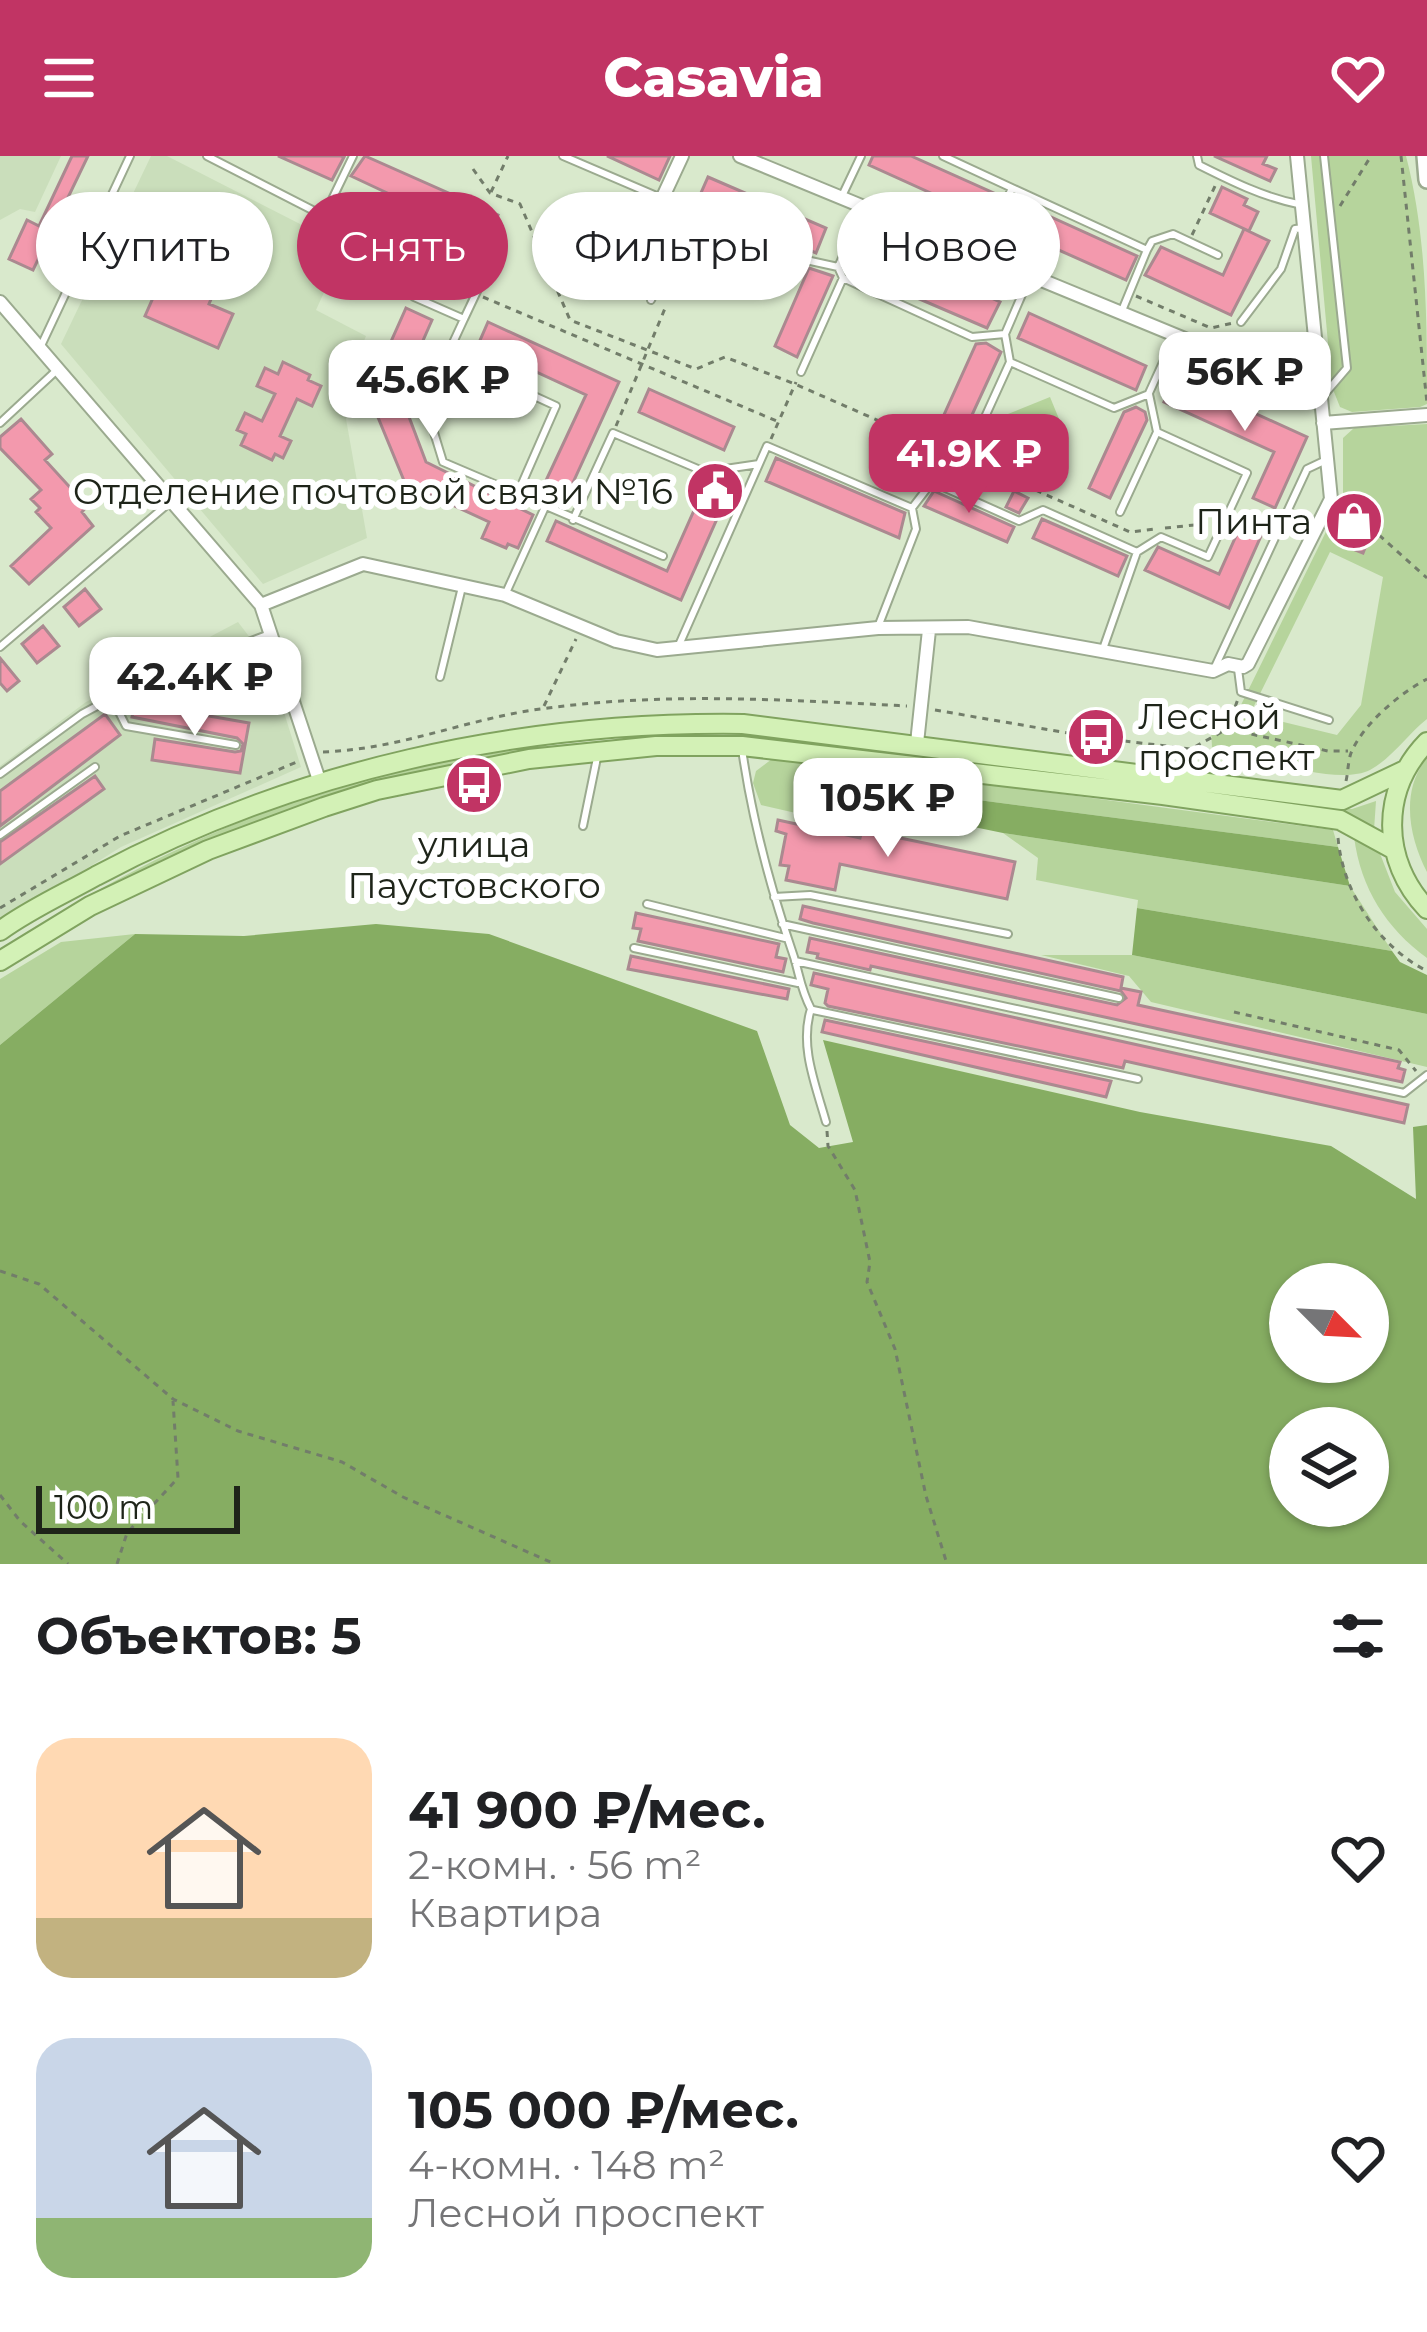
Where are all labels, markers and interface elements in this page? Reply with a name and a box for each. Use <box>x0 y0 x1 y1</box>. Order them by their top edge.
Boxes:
icon: menu <box>36 45 102 111</box>
text: Casavia <box>603 45 824 111</box>
icon: heart <box>1325 45 1391 111</box>
chip: Купить <box>36 192 273 300</box>
chip: Снять <box>297 192 508 300</box>
chip: Фильтры <box>532 192 813 300</box>
chip: Новое <box>837 192 1060 300</box>
pin: 56K ₽ <box>1161 332 1329 434</box>
pin: 45.6K ₽ <box>322 340 544 442</box>
text: 56K ₽ <box>1186 347 1304 395</box>
text: 45.6K ₽ <box>356 355 510 403</box>
pin: 41.9K ₽ <box>858 414 1080 516</box>
text: 41.9K ₽ <box>896 429 1042 477</box>
public building icon: Отделение почтовой связи №16 <box>684 460 746 522</box>
place label: Отделение почтовой связи №16 <box>73 469 673 513</box>
shop icon: Пинта <box>1323 490 1385 552</box>
place label: Пинта <box>1195 499 1312 543</box>
pin: 42.4K ₽ <box>84 637 306 739</box>
text: 42.4K ₽ <box>116 652 274 700</box>
place label: Лесной проспект <box>1138 694 1314 779</box>
bus stop icon: Лесной проспект <box>1065 706 1127 768</box>
bus stop icon: улица Паустовского <box>443 754 505 816</box>
pin: 105K ₽ <box>790 758 986 860</box>
text: 105K ₽ <box>820 773 956 821</box>
place label: улица Паустовского <box>347 822 601 907</box>
north arrow <box>1269 1263 1389 1383</box>
map controls <box>1269 1263 1389 1527</box>
button: layers <box>1269 1407 1389 1527</box>
scale bar <box>36 1480 240 1533</box>
text: 100 m <box>54 1487 153 1527</box>
icon: filters <box>1325 1603 1391 1669</box>
text: Объектов: 5 <box>36 1605 362 1667</box>
text: 41 900 ₽/мес. <box>408 1779 766 1841</box>
icon: home <box>132 1786 276 1930</box>
icon: heart <box>1325 1825 1391 1891</box>
text: 2-комн. · 56 m² <box>408 1841 701 1889</box>
text: Квартира <box>408 1889 602 1937</box>
text: 105 000 ₽/мес. <box>408 2079 799 2141</box>
icon: home <box>132 2086 276 2230</box>
icon: heart <box>1325 2125 1391 2191</box>
text: 4-комн. · 148 m² <box>408 2141 725 2189</box>
text: Лесной проспект <box>408 2189 764 2237</box>

